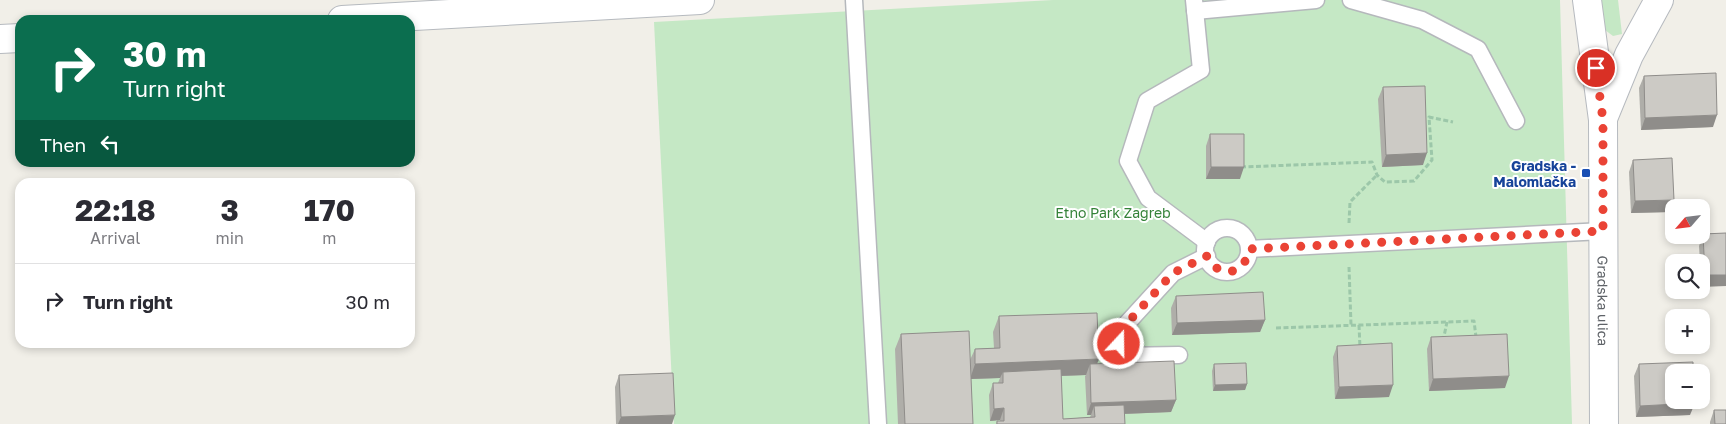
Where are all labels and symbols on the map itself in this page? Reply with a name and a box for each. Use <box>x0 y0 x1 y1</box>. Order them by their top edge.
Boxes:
pin <box>1575 47 1617 89</box>
place label: Gradska - Malomlačka <box>1493 157 1576 190</box>
marker: Gradska - Malomlačka <box>1580 167 1592 179</box>
north arrow <box>1665 199 1710 244</box>
park label: Etno Park Zagreb <box>1055 204 1171 221</box>
street label: Gradska ulica <box>1595 256 1612 346</box>
position arrow <box>1092 317 1144 369</box>

